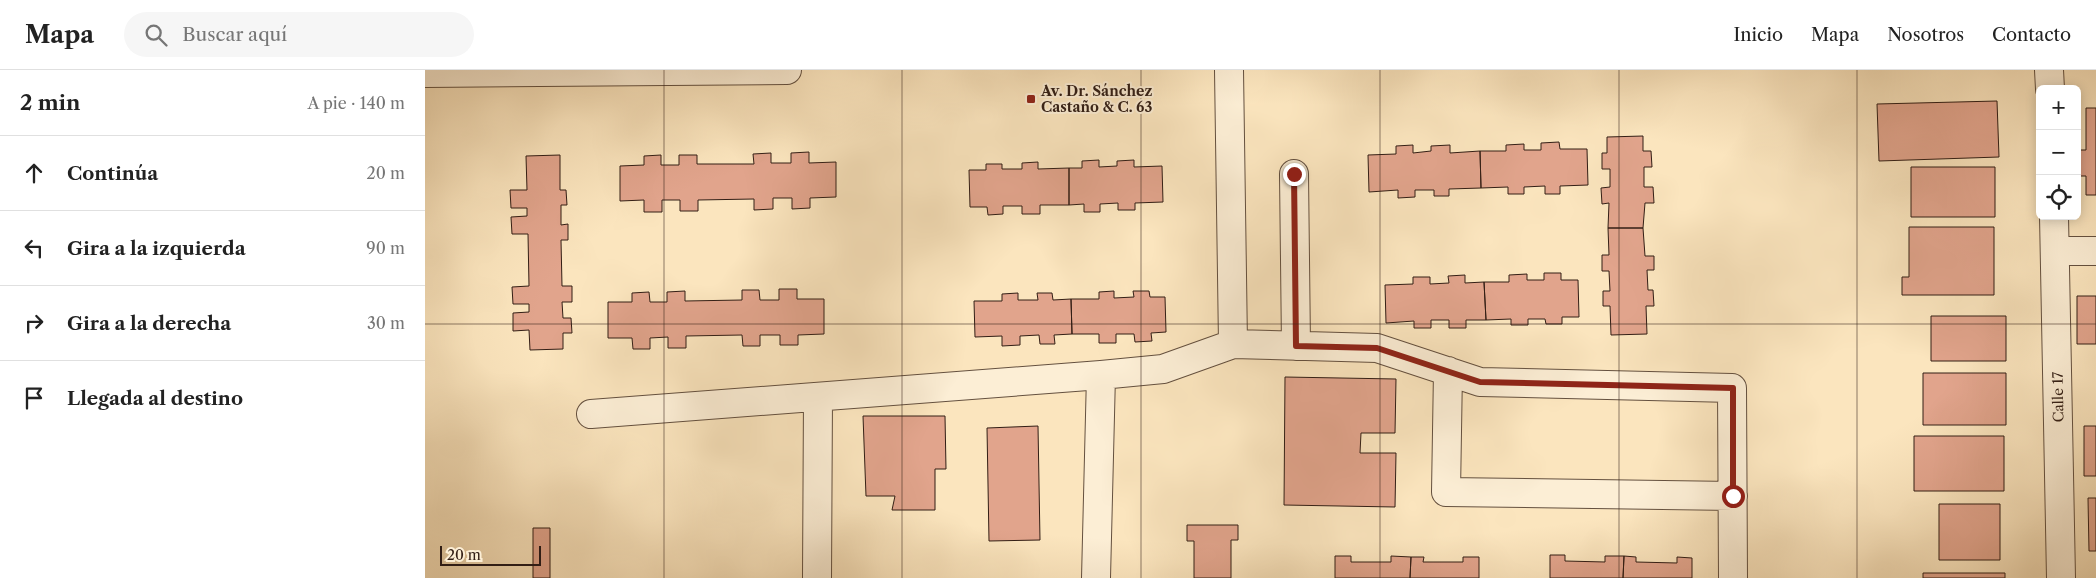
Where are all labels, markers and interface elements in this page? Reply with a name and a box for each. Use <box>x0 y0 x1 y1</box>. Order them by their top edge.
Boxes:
search box <box>124 12 474 57</box>
text: Mapa <box>25 20 94 49</box>
icon: search <box>142 21 170 49</box>
text: Buscar aquí <box>182 23 287 46</box>
text: Inicio <box>1734 24 1783 46</box>
text: Mapa <box>1811 24 1859 46</box>
text: Nosotros <box>1887 24 1964 46</box>
text: Contacto <box>1992 24 2071 46</box>
place label: Av. Dr. Sánchez Castaño & C. 63 <box>1040 82 1152 116</box>
map controls <box>2036 85 2081 220</box>
button: + <box>2036 85 2081 130</box>
text: 2 min <box>20 90 80 115</box>
text: A pie · 140 m <box>307 93 405 113</box>
marker: Av. Dr. Sánchez Castaño & C. 63 <box>1025 93 1037 105</box>
button: − <box>2036 130 2081 175</box>
icon: ahead <box>20 159 48 187</box>
text: Continúa <box>67 162 158 185</box>
text: 20 m <box>366 163 405 183</box>
route end <box>1283 163 1306 186</box>
button: locate <box>2036 175 2081 220</box>
icon: left <box>20 234 48 262</box>
text: Gira a la izquierda <box>67 237 246 260</box>
text: 90 m <box>366 238 405 258</box>
icon: right <box>20 309 48 337</box>
text: Gira a la derecha <box>67 312 231 335</box>
text: 30 m <box>367 313 405 333</box>
street label: Calle 17 <box>2049 371 2067 423</box>
icon: arrive <box>20 384 48 412</box>
text: Llegada al destino <box>67 387 243 410</box>
route start <box>1722 485 1745 508</box>
scale bar <box>440 543 541 566</box>
text: 20 m <box>447 546 481 564</box>

